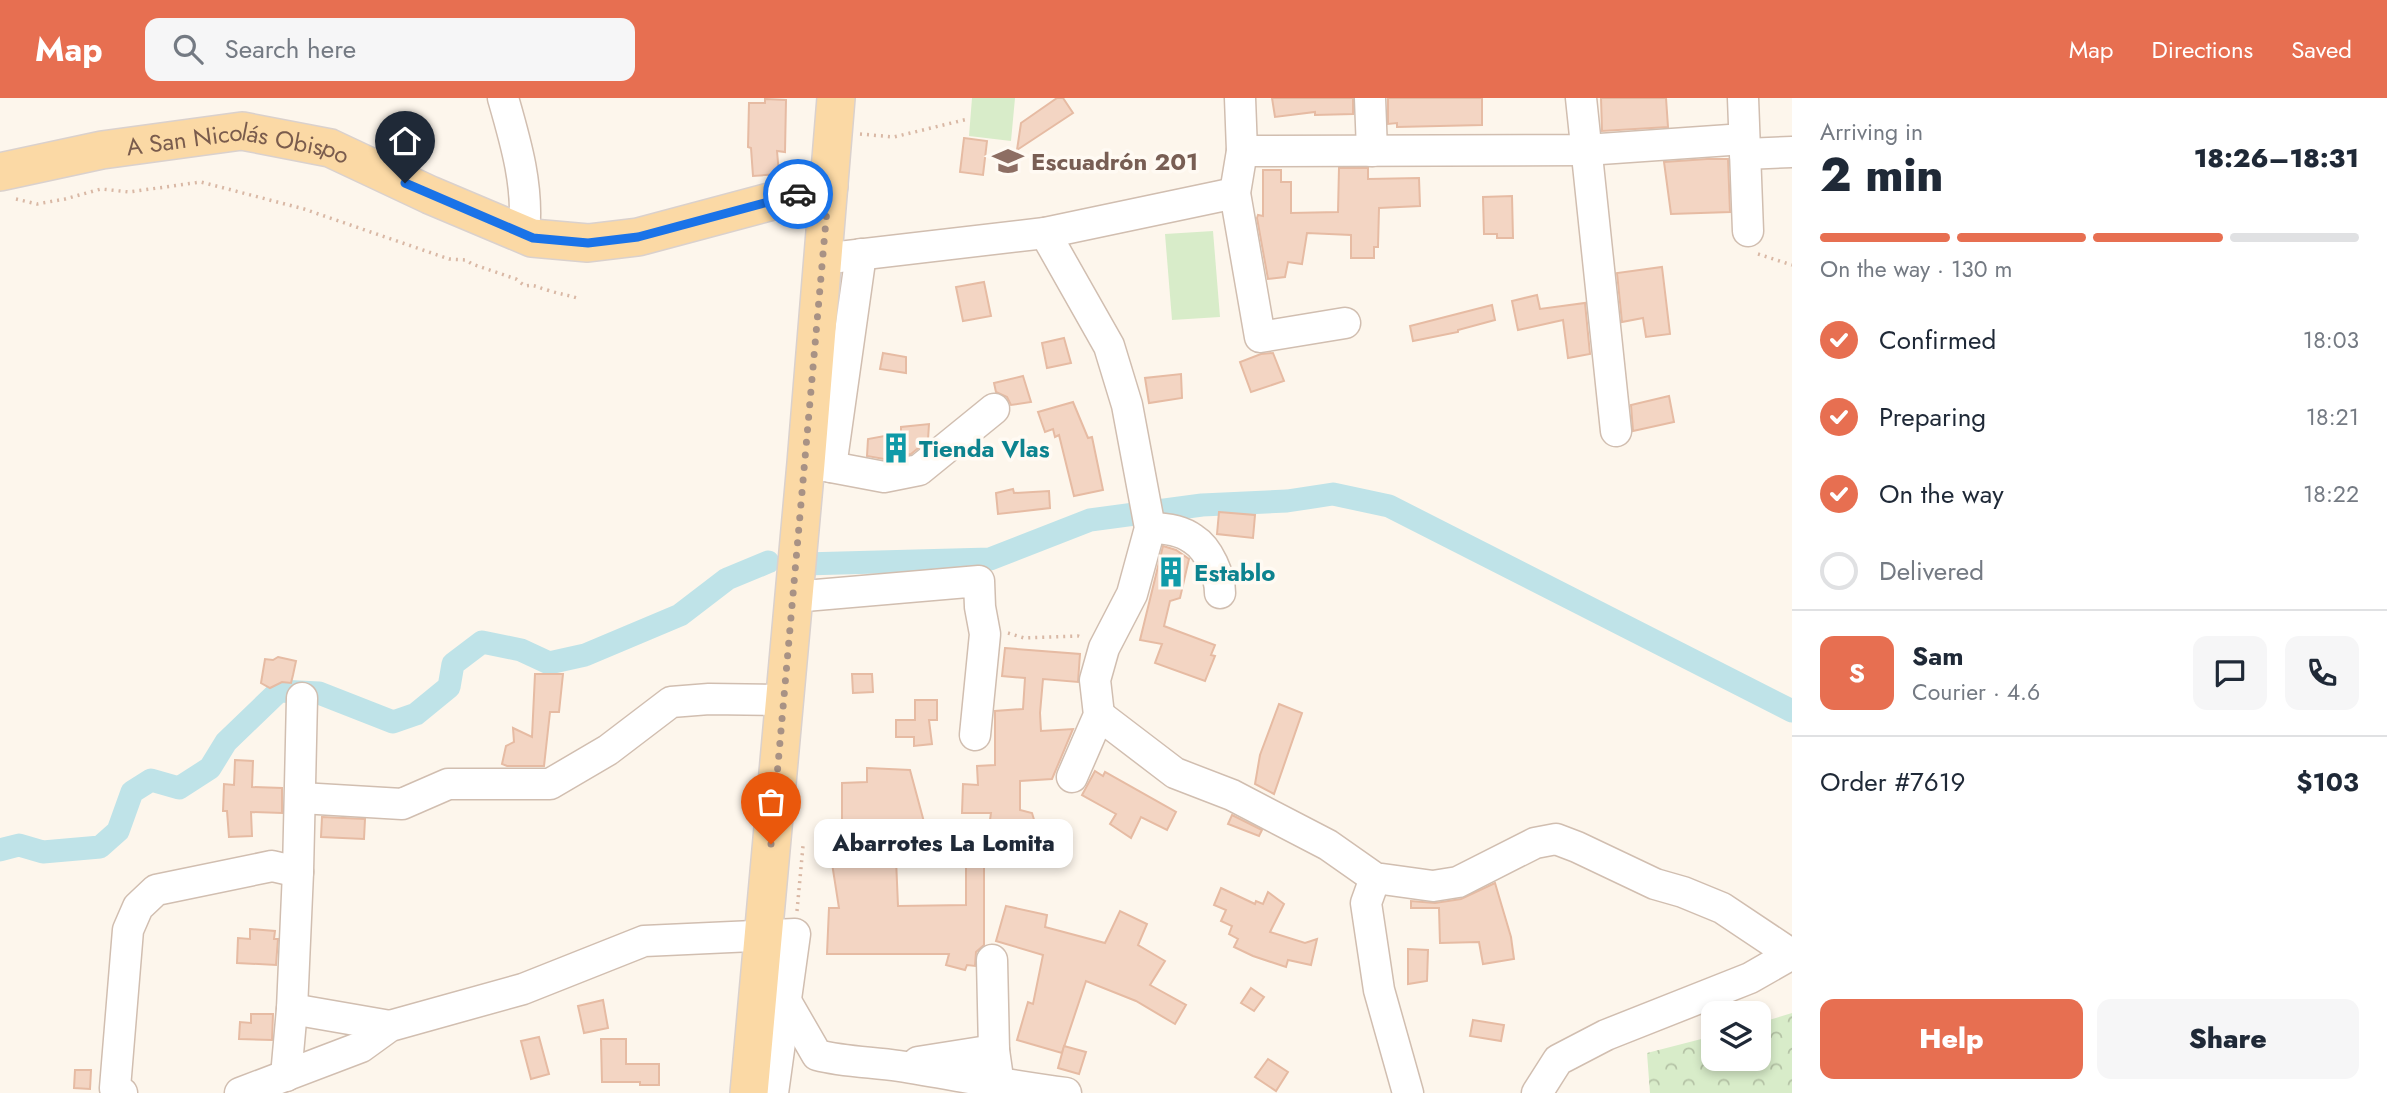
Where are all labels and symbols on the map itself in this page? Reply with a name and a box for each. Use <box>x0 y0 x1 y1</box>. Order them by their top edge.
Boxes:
pin <box>375 111 435 183</box>
street label: A San Nicolás Obispo <box>124 114 356 172</box>
school or university icon: Escuadrón 201 <box>991 144 1025 178</box>
place label: Escuadrón 201 <box>1031 144 1198 179</box>
courier <box>763 159 833 229</box>
building icon: Tienda Vlas <box>879 431 913 465</box>
place label: Tienda Vlas <box>919 431 1050 466</box>
building icon: Establo <box>1154 555 1188 589</box>
place label: Establo <box>1194 555 1275 590</box>
pin <box>741 772 801 844</box>
callout: Abarrotes La Lomita <box>813 820 1072 868</box>

